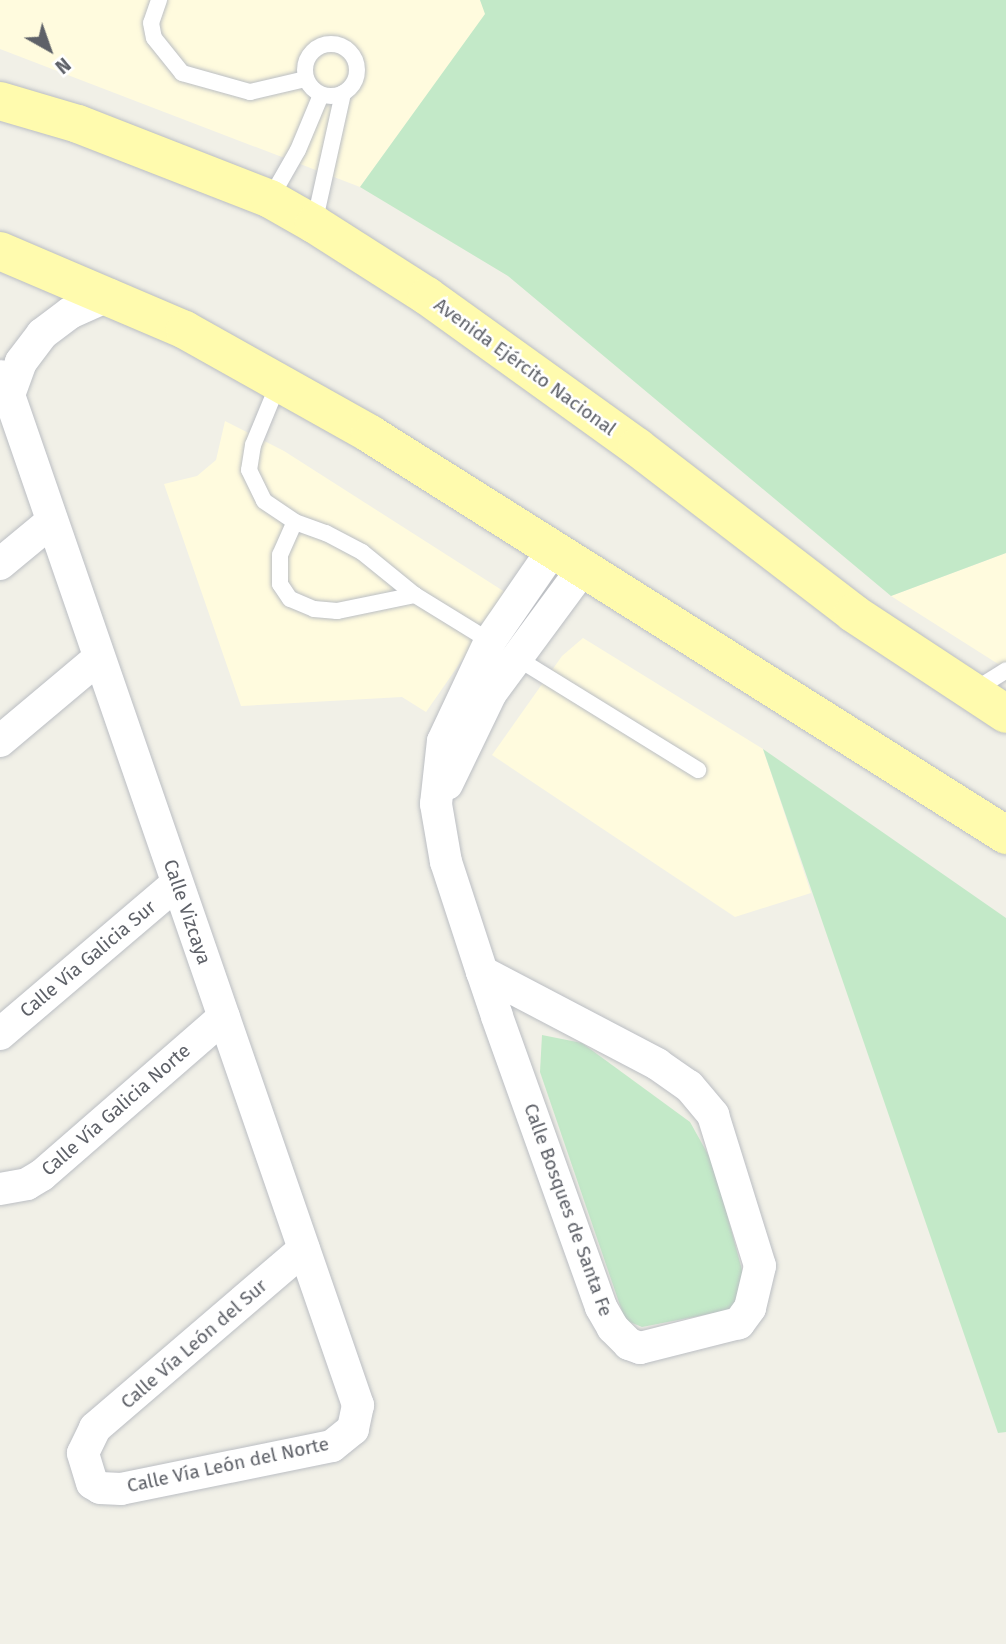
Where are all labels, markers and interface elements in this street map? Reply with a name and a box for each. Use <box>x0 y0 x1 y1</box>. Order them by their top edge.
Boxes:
north arrow <box>14 14 84 84</box>
text: N <box>51 53 75 78</box>
street label: Avenida Ejército Nacional <box>430 293 620 441</box>
street label: Calle Vizcaya <box>158 857 216 967</box>
street label: Calle Vía Galicia Sur <box>16 896 160 1022</box>
street label: Calle Vía Galicia Norte <box>37 1039 195 1181</box>
street label: Calle Bosques de Santa Fe <box>519 1100 617 1320</box>
street label: Calle Vía León del Sur <box>116 1274 272 1414</box>
street label: Calle Vía León del Norte <box>125 1432 331 1498</box>

